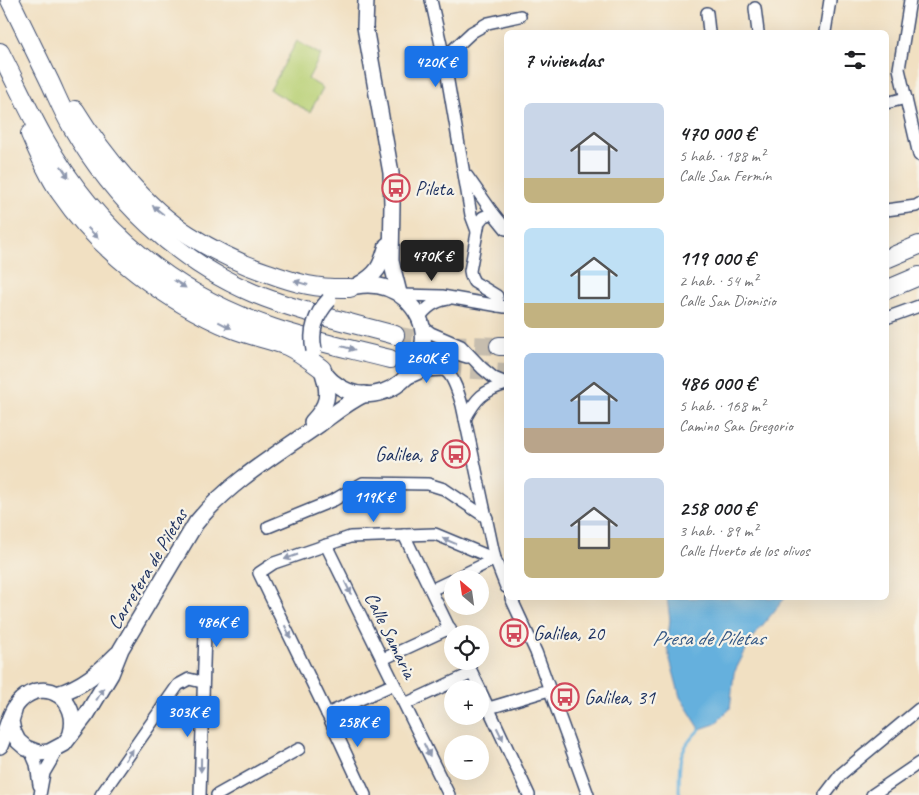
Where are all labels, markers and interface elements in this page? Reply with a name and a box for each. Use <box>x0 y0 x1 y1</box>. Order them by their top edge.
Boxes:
pin: 420K € <box>395 46 477 88</box>
icon: filters <box>841 46 869 74</box>
text: 7 viviendas <box>524 47 603 73</box>
text: 420K € <box>416 52 456 72</box>
text: 470 000 € <box>679 120 755 146</box>
icon: home <box>564 123 624 183</box>
text: 5 hab. · 188 m² <box>679 146 765 166</box>
one-way arrow <box>60 165 70 179</box>
text: Calle San Fermín <box>679 166 772 186</box>
bus stop icon: Pileta <box>381 173 411 203</box>
place label: Pileta <box>415 176 455 201</box>
one-way arrow <box>152 205 165 216</box>
one-way arrow <box>87 226 99 238</box>
pin: 470K € <box>391 240 473 282</box>
text: 119 000 € <box>679 245 755 271</box>
text: 470K € <box>412 246 452 266</box>
icon: home <box>564 248 624 308</box>
text: 2 hab. · 54 m² <box>679 271 758 291</box>
one-way arrow <box>294 279 309 287</box>
one-way arrow <box>174 280 187 289</box>
text: Calle San Dionisio <box>679 291 776 311</box>
one-way arrow <box>218 321 233 329</box>
pin: 260K € <box>386 342 468 384</box>
one-way arrow <box>340 344 355 352</box>
text: 260K € <box>406 348 448 368</box>
text: 486 000 € <box>679 370 756 396</box>
icon: home <box>564 373 624 433</box>
text: 5 hab. · 168 m² <box>679 396 765 416</box>
text: Camino San Gregorio <box>679 416 793 436</box>
bus stop icon: Galilea, 8 <box>441 439 471 469</box>
place label: Galilea, 8 <box>375 442 439 467</box>
pin: 119K € <box>333 480 415 523</box>
text: 119K € <box>354 487 394 507</box>
text: 258 000 € <box>679 495 755 521</box>
icon: home <box>564 498 624 558</box>
street label: Carretera de Piletas <box>102 502 194 634</box>
text: 3 hab. · 89 m² <box>679 521 758 541</box>
one-way arrow <box>442 536 456 544</box>
text: Calle Huerto de los olivos <box>679 541 810 561</box>
one-way arrow <box>284 554 299 561</box>
north arrow <box>444 570 489 615</box>
map controls <box>444 570 489 780</box>
one-way arrow <box>344 581 352 595</box>
street label: Calle Samaria <box>359 588 423 684</box>
pin: 486K € <box>176 606 258 648</box>
text: 486K € <box>196 612 238 632</box>
bus stop icon: Galilea, 20 <box>499 618 529 648</box>
place label: Galilea, 20 <box>533 621 606 646</box>
one-way arrow <box>284 625 292 639</box>
button: locate <box>444 625 489 670</box>
water label: Presa de Piletas <box>652 625 768 651</box>
button: + <box>444 680 489 725</box>
bus stop icon: Galilea, 31 <box>550 682 580 712</box>
place label: Galilea, 31 <box>584 685 656 710</box>
one-way arrow <box>95 687 104 700</box>
pin: 303K € <box>147 696 229 738</box>
text: 303K € <box>168 702 208 722</box>
pin: 258K € <box>317 706 399 748</box>
text: 258K € <box>338 712 378 732</box>
one-way arrow <box>496 727 504 741</box>
button: − <box>444 735 489 780</box>
one-way arrow <box>423 743 431 757</box>
one-way arrow <box>124 748 134 762</box>
one-way arrow <box>197 758 205 774</box>

